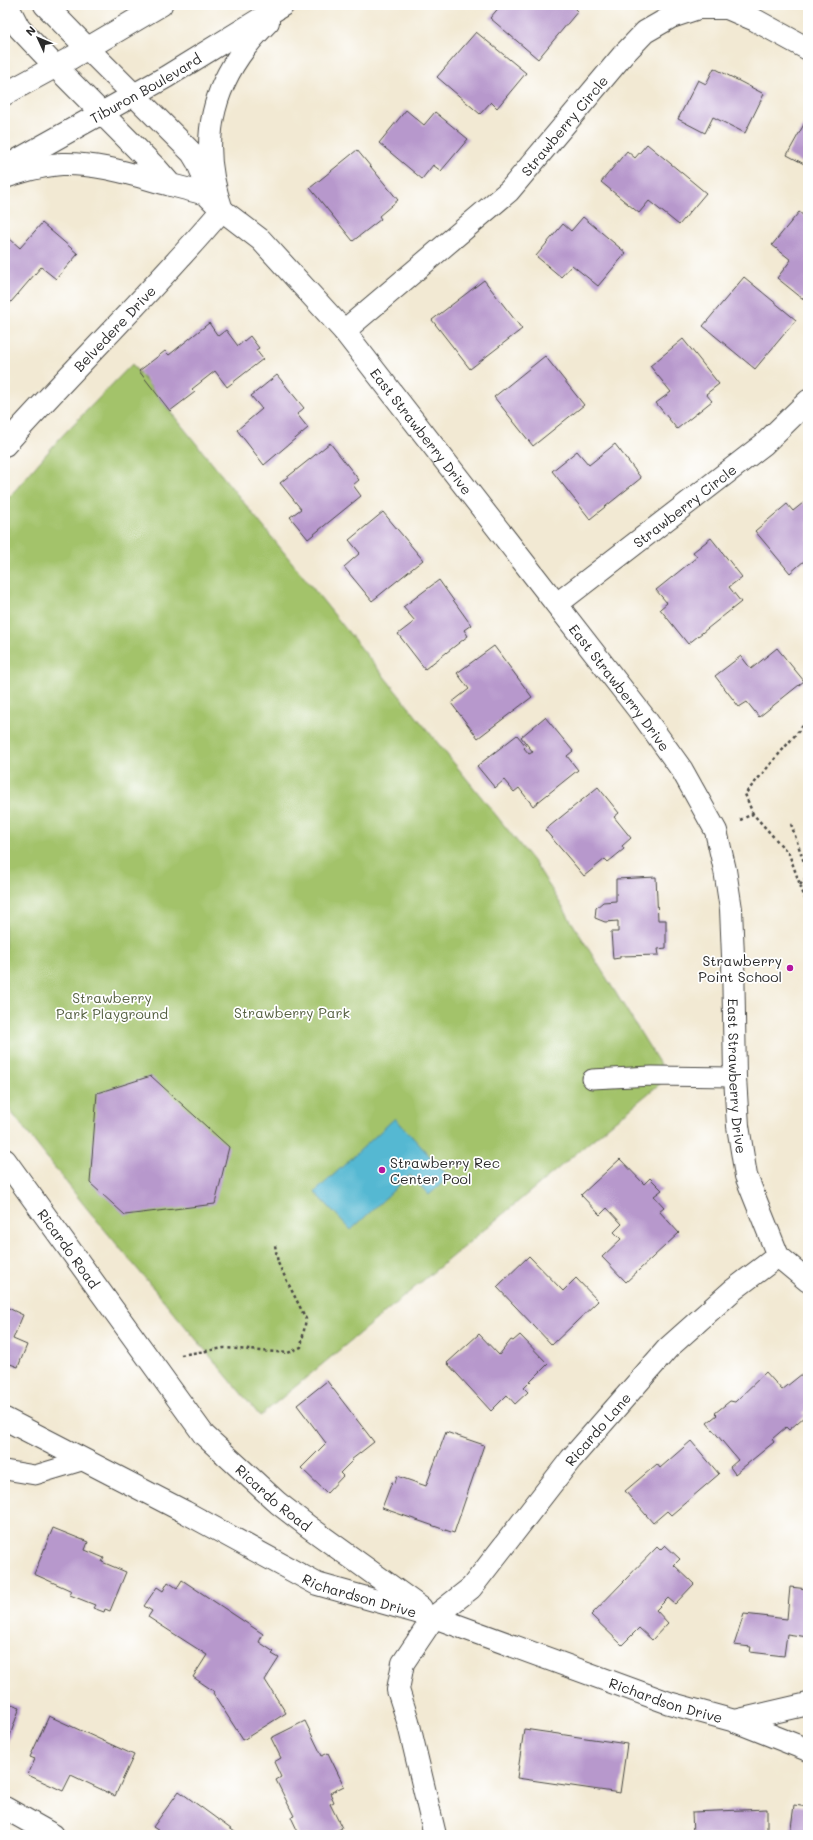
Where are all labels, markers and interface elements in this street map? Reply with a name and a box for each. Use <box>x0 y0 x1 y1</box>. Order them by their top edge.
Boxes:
north arrow <box>18 18 58 58</box>
text: N <box>22 22 39 39</box>
street label: Tiburon Boulevard <box>86 48 204 127</box>
street label: Strawberry Circle <box>516 71 612 180</box>
street label: Belvedere Drive <box>69 281 160 375</box>
street label: East Strawberry Drive <box>367 364 477 498</box>
street label: Strawberry Circle <box>629 460 740 552</box>
street label: East Strawberry Drive <box>565 620 675 755</box>
place label: Strawberry Point School <box>698 951 782 986</box>
marker: Strawberry Point School <box>785 963 795 973</box>
park label: Strawberry Park Playground <box>56 988 168 1023</box>
street label: East Strawberry Drive <box>724 998 752 1155</box>
park label: Strawberry Park <box>234 1003 350 1022</box>
place label: Strawberry Rec Center Pool <box>390 1153 500 1188</box>
marker: Strawberry Rec Center Pool <box>377 1165 387 1175</box>
street label: Ricardo Road <box>34 1205 104 1292</box>
street label: Ricardo Lane <box>560 1388 635 1469</box>
street label: Ricardo Road <box>232 1460 316 1535</box>
street label: Richardson Drive <box>299 1568 419 1621</box>
street label: Richardson Drive <box>607 1672 725 1727</box>

